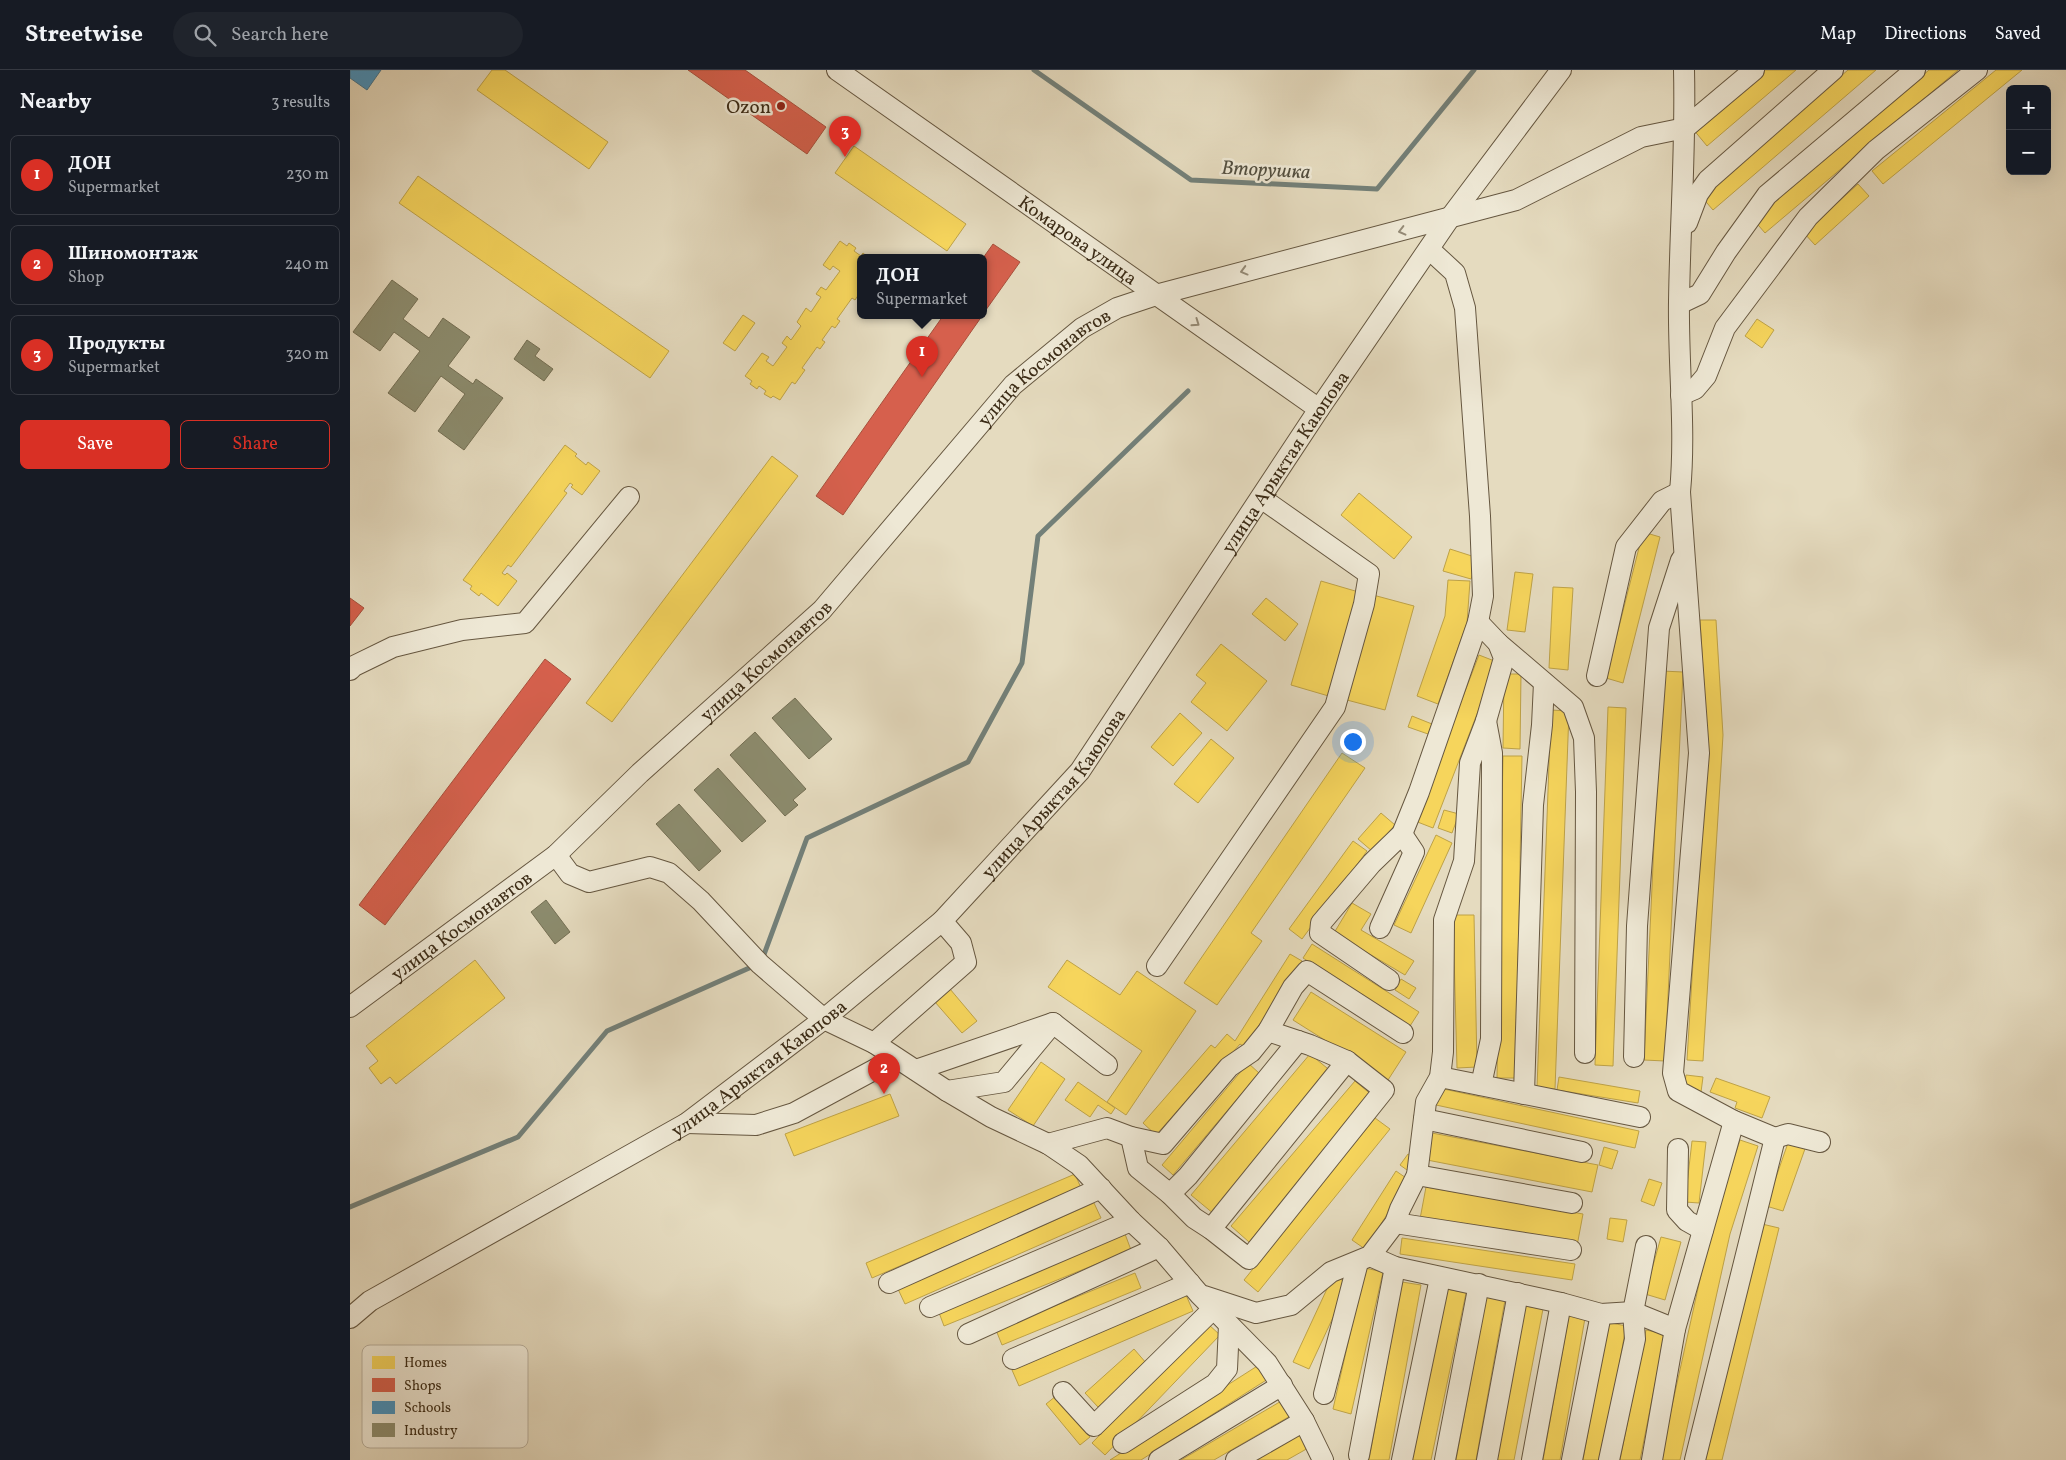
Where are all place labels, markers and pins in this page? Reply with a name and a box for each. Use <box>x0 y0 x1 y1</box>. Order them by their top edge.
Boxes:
place label: Ozon <box>726 95 771 121</box>
marker: Ozon <box>775 100 787 112</box>
pin: 3 <box>829 116 861 157</box>
pin: 1 <box>906 336 938 377</box>
pin: 2 <box>868 1053 900 1094</box>

